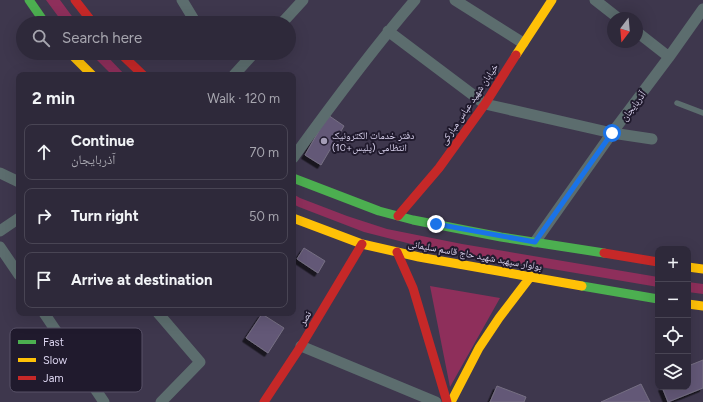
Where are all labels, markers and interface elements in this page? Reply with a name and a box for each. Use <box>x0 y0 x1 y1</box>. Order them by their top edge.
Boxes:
north arrow <box>607 12 643 48</box>
search box <box>16 16 296 60</box>
icon: search <box>30 27 52 49</box>
text: Search here <box>62 29 142 47</box>
street label: خیابان شهید عباس مبارکی <box>437 60 501 147</box>
text: 2 min <box>32 88 75 108</box>
street label: آذربایجان <box>618 88 649 124</box>
text: Walk · 120 m <box>207 91 280 106</box>
route start <box>603 124 621 142</box>
place label: دفتر خدمات الکترونیک انتظامی (پلیس+10) <box>332 129 414 154</box>
text: Continue <box>71 132 134 150</box>
marker: دفتر خدمات الکترونیک انتظامی (پلیس+10) <box>319 136 329 146</box>
icon: ahead <box>33 141 55 163</box>
text: 70 m <box>249 145 279 160</box>
text: آذربایجان <box>71 152 115 167</box>
icon: right <box>33 205 55 227</box>
text: Turn right <box>71 207 139 225</box>
text: 50 m <box>249 209 279 224</box>
route end <box>427 215 445 233</box>
street label: بولوار سپهبد شهید حاج قاسم سلیمانی <box>407 237 543 274</box>
map controls <box>655 246 691 390</box>
button: + <box>655 246 691 282</box>
icon: arrive <box>33 269 55 291</box>
text: Arrive at destination <box>71 271 212 289</box>
button: − <box>655 282 691 318</box>
street label: نصر <box>295 308 314 328</box>
button: locate <box>655 318 691 354</box>
legend <box>10 328 142 392</box>
text: Fast <box>43 336 64 349</box>
text: Slow <box>43 354 67 367</box>
button: layers <box>655 354 691 390</box>
text: Jam <box>43 372 64 385</box>

